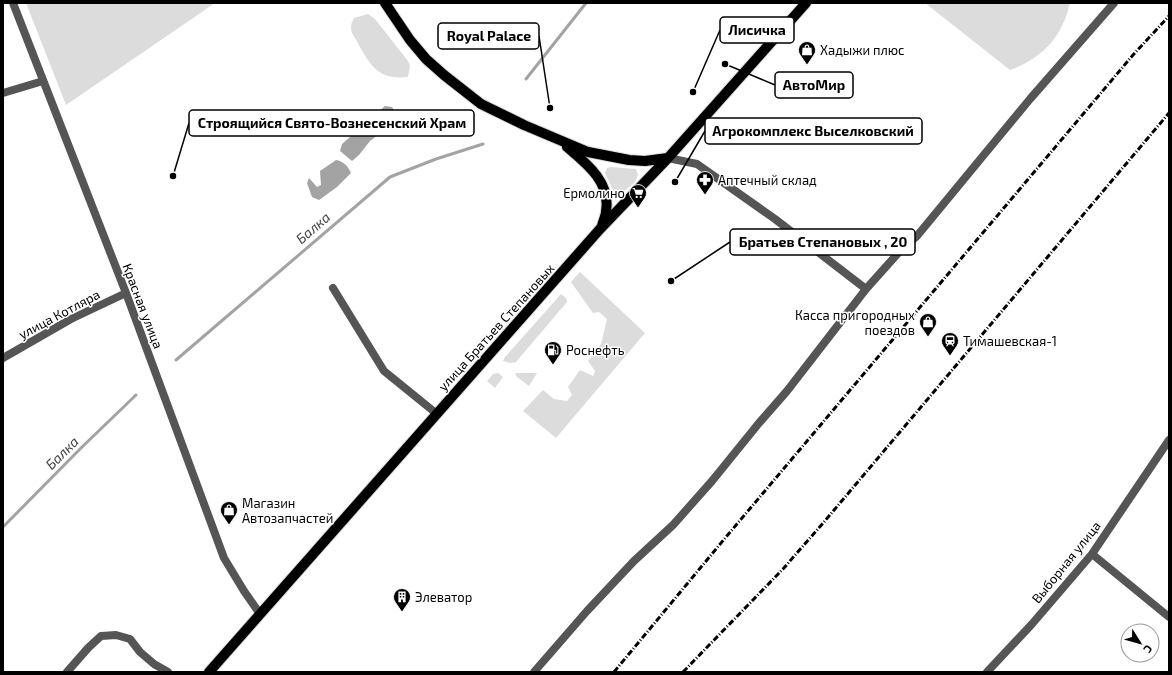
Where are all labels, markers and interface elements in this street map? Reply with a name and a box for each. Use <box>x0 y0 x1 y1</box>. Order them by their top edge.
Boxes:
callout: Лисичка <box>720 17 794 43</box>
text: Лисичка <box>728 21 786 38</box>
callout: Royal Palace <box>438 23 539 49</box>
text: Royal Palace <box>447 27 531 44</box>
shop icon: Хадыжи плюс <box>797 40 817 65</box>
place label: Хадыжи плюс <box>820 42 904 58</box>
callout: АвтоМир <box>775 72 853 98</box>
text: АвтоМир <box>783 76 845 93</box>
callout: Строящийся Свято-Вознесенский Храм <box>189 110 474 136</box>
text: Строящийся Свято-Вознесенский Храм <box>198 114 466 131</box>
callout: Агрокомплекс Выселковский <box>705 118 922 144</box>
text: Агрокомплекс Выселковский <box>712 122 914 139</box>
pharmacy icon: Аптечный склад <box>695 170 715 195</box>
place label: Аптечный склад <box>718 172 817 188</box>
supermarket icon: Ермолино <box>628 183 648 208</box>
place label: Ермолино <box>563 185 625 201</box>
water label: Балка <box>292 208 333 247</box>
callout: Братьев Степановых , 20 <box>730 229 915 255</box>
text: Братьев Степановых , 20 <box>739 233 908 250</box>
street label: улица Братьев Степановых <box>435 260 557 394</box>
street label: Красная улица <box>119 261 167 351</box>
street label: улица Котляра <box>16 286 102 342</box>
place label: Касса пригородных поездов <box>795 307 915 338</box>
shop icon: Касса пригородных поездов <box>918 312 938 337</box>
station icon: Тимашевская-1 <box>940 331 960 356</box>
place label: Тимашевская-1 <box>963 333 1057 349</box>
fuel station icon: Роснефть <box>543 340 563 365</box>
place label: Роснефть <box>566 342 625 358</box>
water label: Балка <box>42 433 82 473</box>
place label: Магазин Автозапчастей <box>242 495 333 526</box>
shop icon: Магазин Автозапчастей <box>219 500 239 525</box>
street label: Выборная улица <box>1028 518 1104 606</box>
building icon: Элеватор <box>392 587 412 612</box>
place label: Элеватор <box>415 589 472 605</box>
north arrow <box>1120 623 1160 663</box>
text: С <box>1141 643 1156 656</box>

